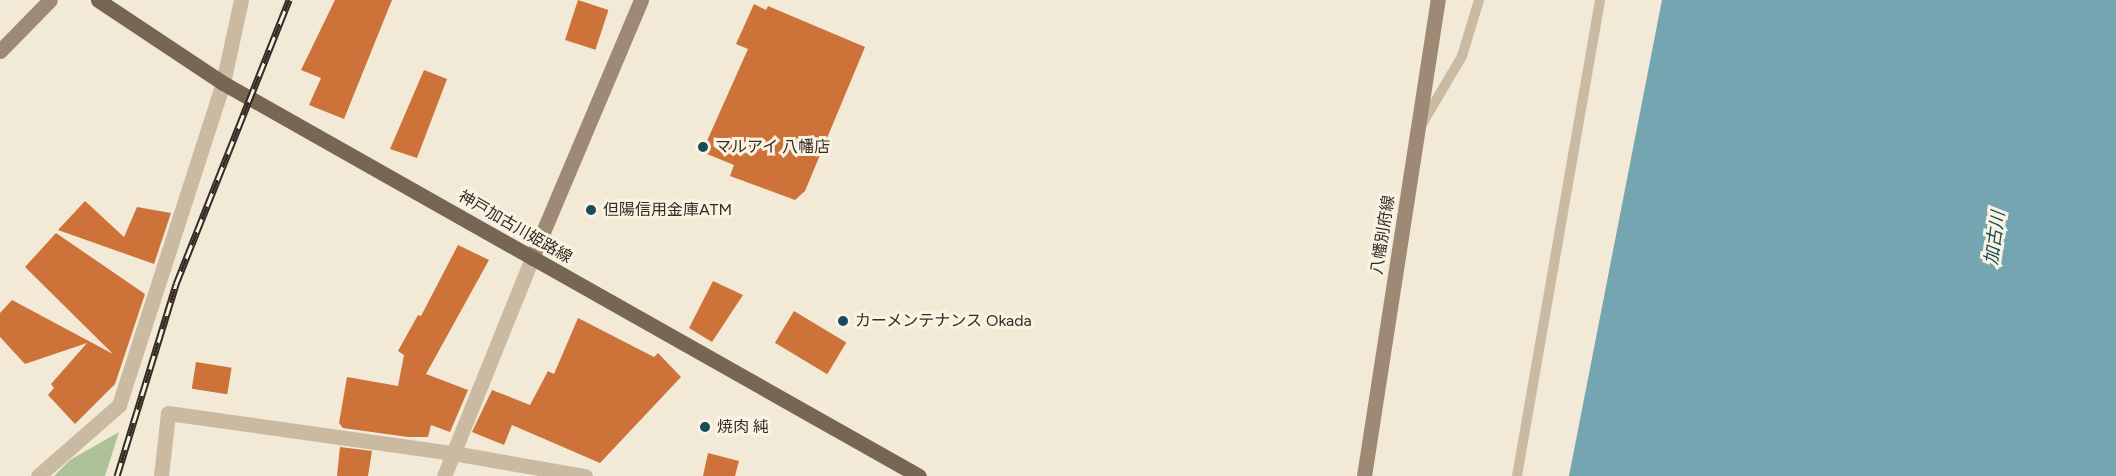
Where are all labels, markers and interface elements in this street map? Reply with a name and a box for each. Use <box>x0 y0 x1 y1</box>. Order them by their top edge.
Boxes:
place label: マルアイ 八幡店 <box>715 137 831 157</box>
marker: マルアイ 八幡店 <box>696 140 710 154</box>
street label: 神戸加古川姫路線 <box>455 187 575 267</box>
street label: 八幡別府線 <box>1367 194 1399 276</box>
place label: 但陽信用金庫ATM <box>603 200 732 220</box>
marker: 但陽信用金庫ATM <box>584 203 598 217</box>
water label: 加古川 <box>1981 210 2009 266</box>
place label: カーメンテナンス Okada <box>855 311 1033 331</box>
marker: カーメンテナンス Okada <box>836 314 850 328</box>
place label: 焼肉 純 <box>717 417 769 437</box>
marker: 焼肉 純 <box>698 420 712 434</box>

